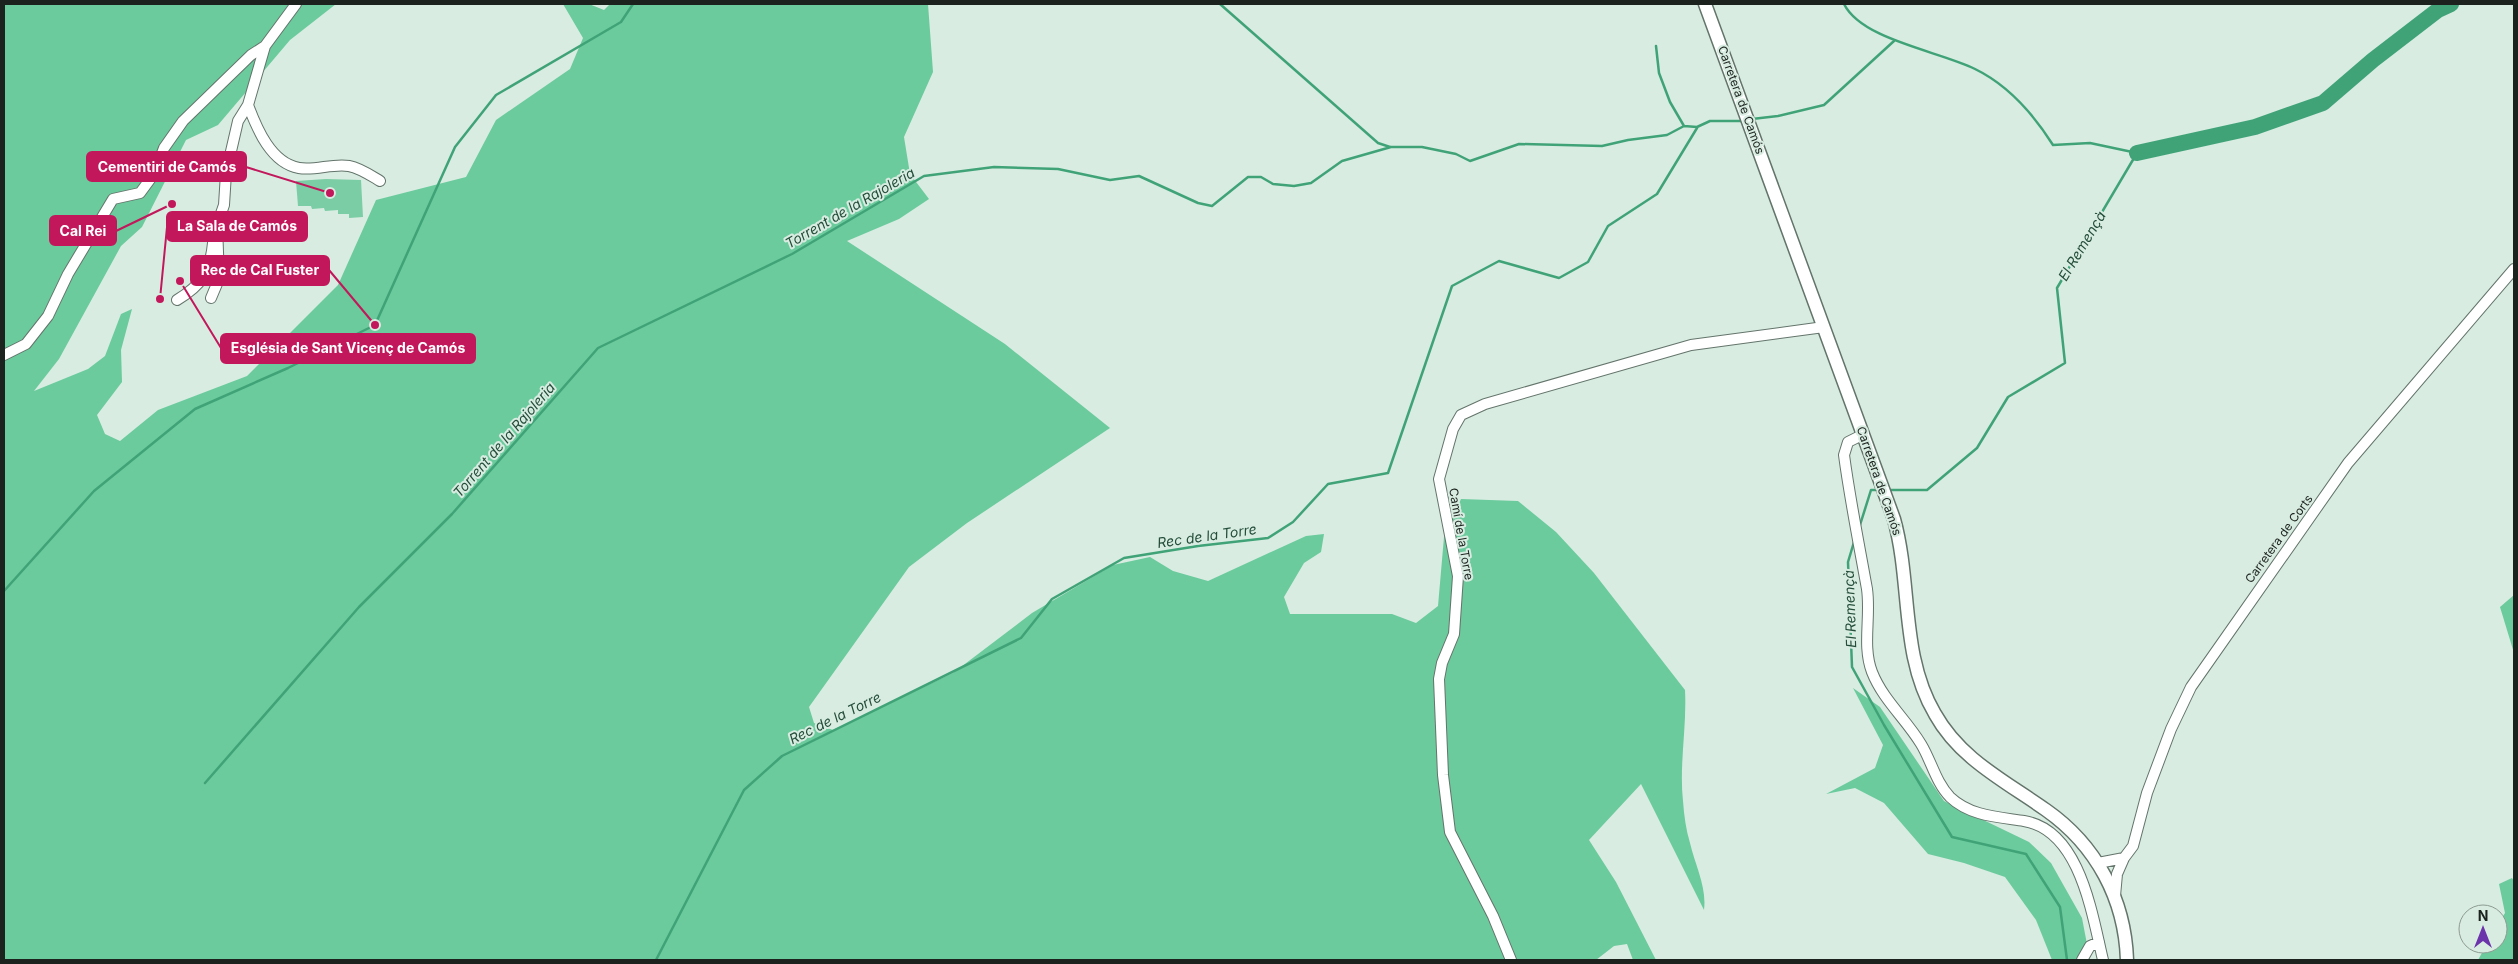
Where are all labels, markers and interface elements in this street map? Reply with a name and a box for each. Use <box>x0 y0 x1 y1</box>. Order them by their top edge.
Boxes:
street label: Carretera de Camós <box>1715 44 1768 156</box>
callout: Cementiri de Camós <box>87 152 246 181</box>
text: Cementiri de Camós <box>98 158 236 175</box>
water label: Torrent de la Rajoleria <box>782 163 918 252</box>
water label: El Remençà <box>2054 208 2109 284</box>
callout: La Sala de Camós <box>167 212 307 241</box>
callout: Cal Rei <box>50 216 116 245</box>
text: La Sala de Camós <box>177 217 297 234</box>
text: Cal Rei <box>60 222 107 239</box>
callout: Rec de Cal Fuster <box>191 256 329 285</box>
text: Rec de Cal Fuster <box>201 261 319 278</box>
callout: Església de Sant Vicenç de Camós <box>221 334 475 363</box>
text: Església de Sant Vicenç de Camós <box>231 339 465 356</box>
water label: Torrent de la Rajoleria <box>449 379 558 500</box>
street label: Carretera de Camós <box>1854 424 1905 537</box>
street label: Camí de la Torre <box>1446 487 1477 581</box>
street label: Carretera de Corts <box>2242 492 2316 586</box>
water label: Rec de la Torre <box>1156 520 1258 551</box>
water label: El Remençà <box>1840 569 1859 648</box>
water label: Rec de la Torre <box>786 688 884 747</box>
north arrow <box>2458 904 2508 954</box>
text: N <box>2478 907 2488 924</box>

